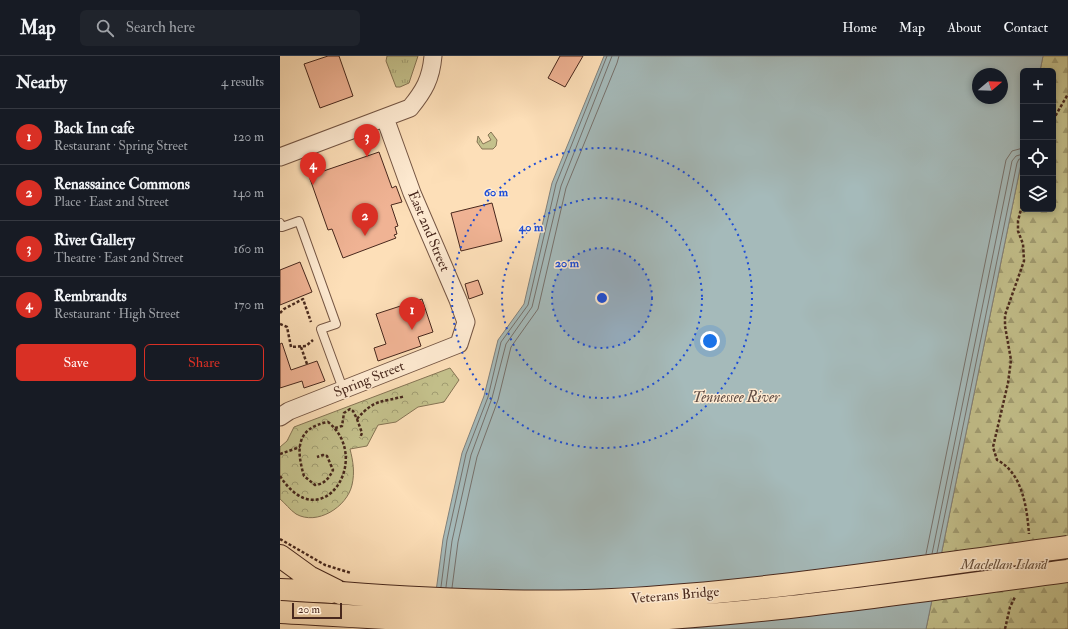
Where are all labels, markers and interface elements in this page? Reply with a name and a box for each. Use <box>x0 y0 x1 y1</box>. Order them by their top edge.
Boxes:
search box <box>80 10 360 46</box>
text: Map <box>20 16 56 40</box>
icon: search <box>94 17 116 39</box>
text: Search here <box>126 18 195 37</box>
text: Home <box>842 19 877 36</box>
text: Map <box>899 19 925 36</box>
text: About <box>947 19 981 36</box>
text: Contact <box>1003 19 1048 36</box>
north arrow <box>972 68 1008 104</box>
map controls <box>1020 68 1056 212</box>
button: + <box>1020 68 1056 104</box>
text: Nearby <box>16 72 67 93</box>
text: 4 results <box>221 74 264 90</box>
button: − <box>1020 104 1056 140</box>
text: Back Inn cafe <box>54 119 134 138</box>
pin: 3 <box>354 124 380 157</box>
text: 1 <box>27 129 31 145</box>
text: 120 m <box>233 129 264 145</box>
text: Restaurant · Spring Street <box>54 138 188 154</box>
button: locate <box>1020 140 1056 176</box>
pin: 4 <box>300 152 326 185</box>
text: Renassaince Commons <box>54 175 190 194</box>
button: layers <box>1020 176 1056 212</box>
text: 2 <box>26 185 32 201</box>
text: 140 m <box>233 185 264 201</box>
text: 60 m <box>484 185 509 200</box>
street label: East 2nd Street <box>404 188 454 274</box>
text: Place · East 2nd Street <box>54 194 169 210</box>
pin: 2 <box>352 203 378 236</box>
text: 40 m <box>518 220 544 235</box>
text: River Gallery <box>54 231 135 250</box>
text: 3 <box>27 241 32 257</box>
text: 160 m <box>233 241 264 257</box>
text: Theatre · East 2nd Street <box>54 250 184 266</box>
text: 20 m <box>555 256 580 271</box>
text: Rembrandts <box>54 287 127 306</box>
centre of rings <box>595 291 609 305</box>
text: 4 <box>25 297 33 313</box>
text: 170 m <box>234 297 264 313</box>
pin: 1 <box>399 297 425 330</box>
text: Restaurant · High Street <box>54 306 180 322</box>
your location <box>700 331 720 351</box>
button: Save <box>16 344 136 381</box>
button: Share <box>144 344 264 381</box>
street label: Spring Street <box>331 357 408 402</box>
water label: Tennessee River <box>692 388 781 407</box>
park label: Maclellan Island <box>960 556 1048 573</box>
street label: Veterans Bridge <box>630 583 720 607</box>
scale bar <box>292 601 342 620</box>
text: 20 m <box>298 603 320 616</box>

